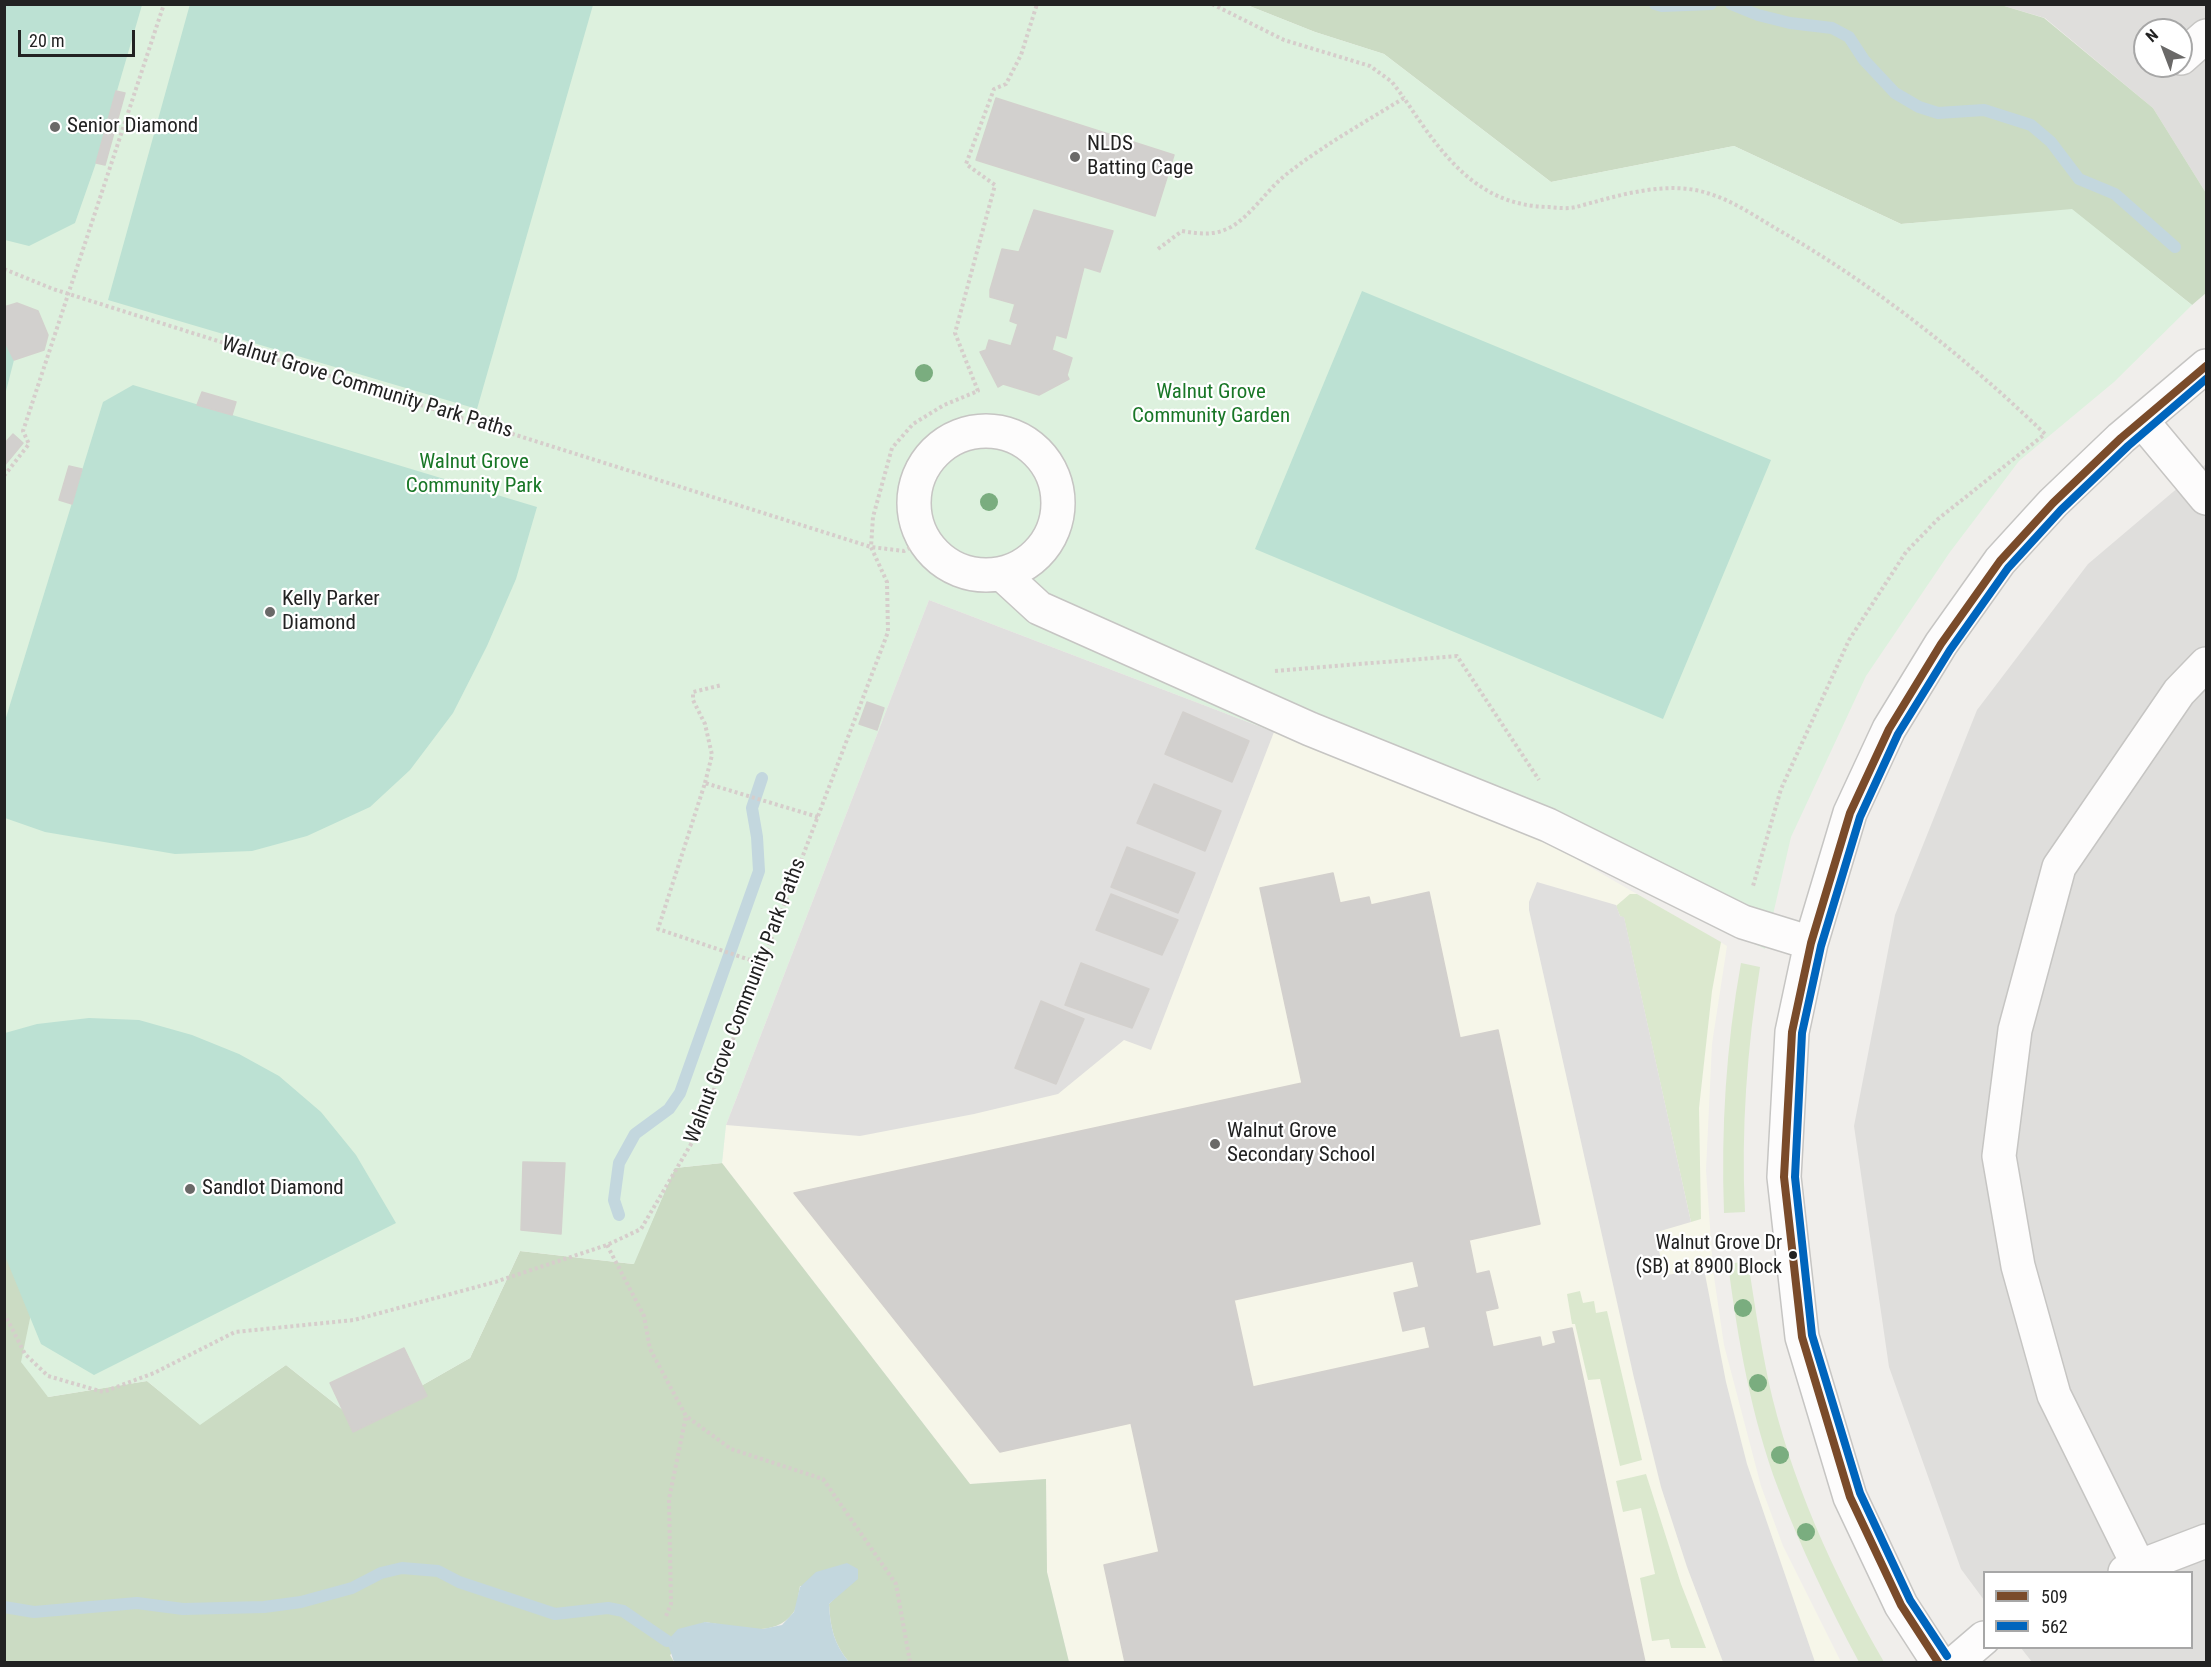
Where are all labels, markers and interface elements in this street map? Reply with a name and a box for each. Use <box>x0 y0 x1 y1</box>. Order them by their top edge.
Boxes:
scale bar <box>21 18 138 56</box>
north arrow <box>2133 18 2193 78</box>
text: N <box>2142 25 2162 46</box>
text: 20 m <box>29 30 64 51</box>
place label: Senior Diamond <box>67 114 198 140</box>
marker: Senior Diamond <box>48 120 62 134</box>
place label: NLDS Batting Cage <box>1087 132 1193 182</box>
marker: NLDS Batting Cage <box>1068 150 1082 164</box>
street label: Walnut Grove Community Park Paths <box>218 332 516 444</box>
park label: Walnut Grove Community Garden <box>1132 380 1290 430</box>
park label: Walnut Grove Community Park <box>406 450 542 500</box>
place label: Kelly Parker Diamond <box>282 587 380 637</box>
marker: Kelly Parker Diamond <box>263 605 277 619</box>
street label: Walnut Grove Community Park Paths <box>680 855 812 1147</box>
place label: Walnut Grove Secondary School <box>1227 1119 1375 1169</box>
marker: Walnut Grove Secondary School <box>1208 1137 1222 1151</box>
place label: Sandlot Diamond <box>202 1176 344 1202</box>
marker: Sandlot Diamond <box>183 1182 197 1196</box>
place label: Walnut Grove Dr (SB) at 8900 Block <box>1635 1232 1782 1279</box>
marker: Walnut Grove Dr (SB) at 8900 Block <box>1787 1249 1799 1261</box>
legend <box>1983 1571 2193 1649</box>
text: 509 <box>2041 1586 2068 1607</box>
text: 562 <box>2041 1616 2068 1637</box>

